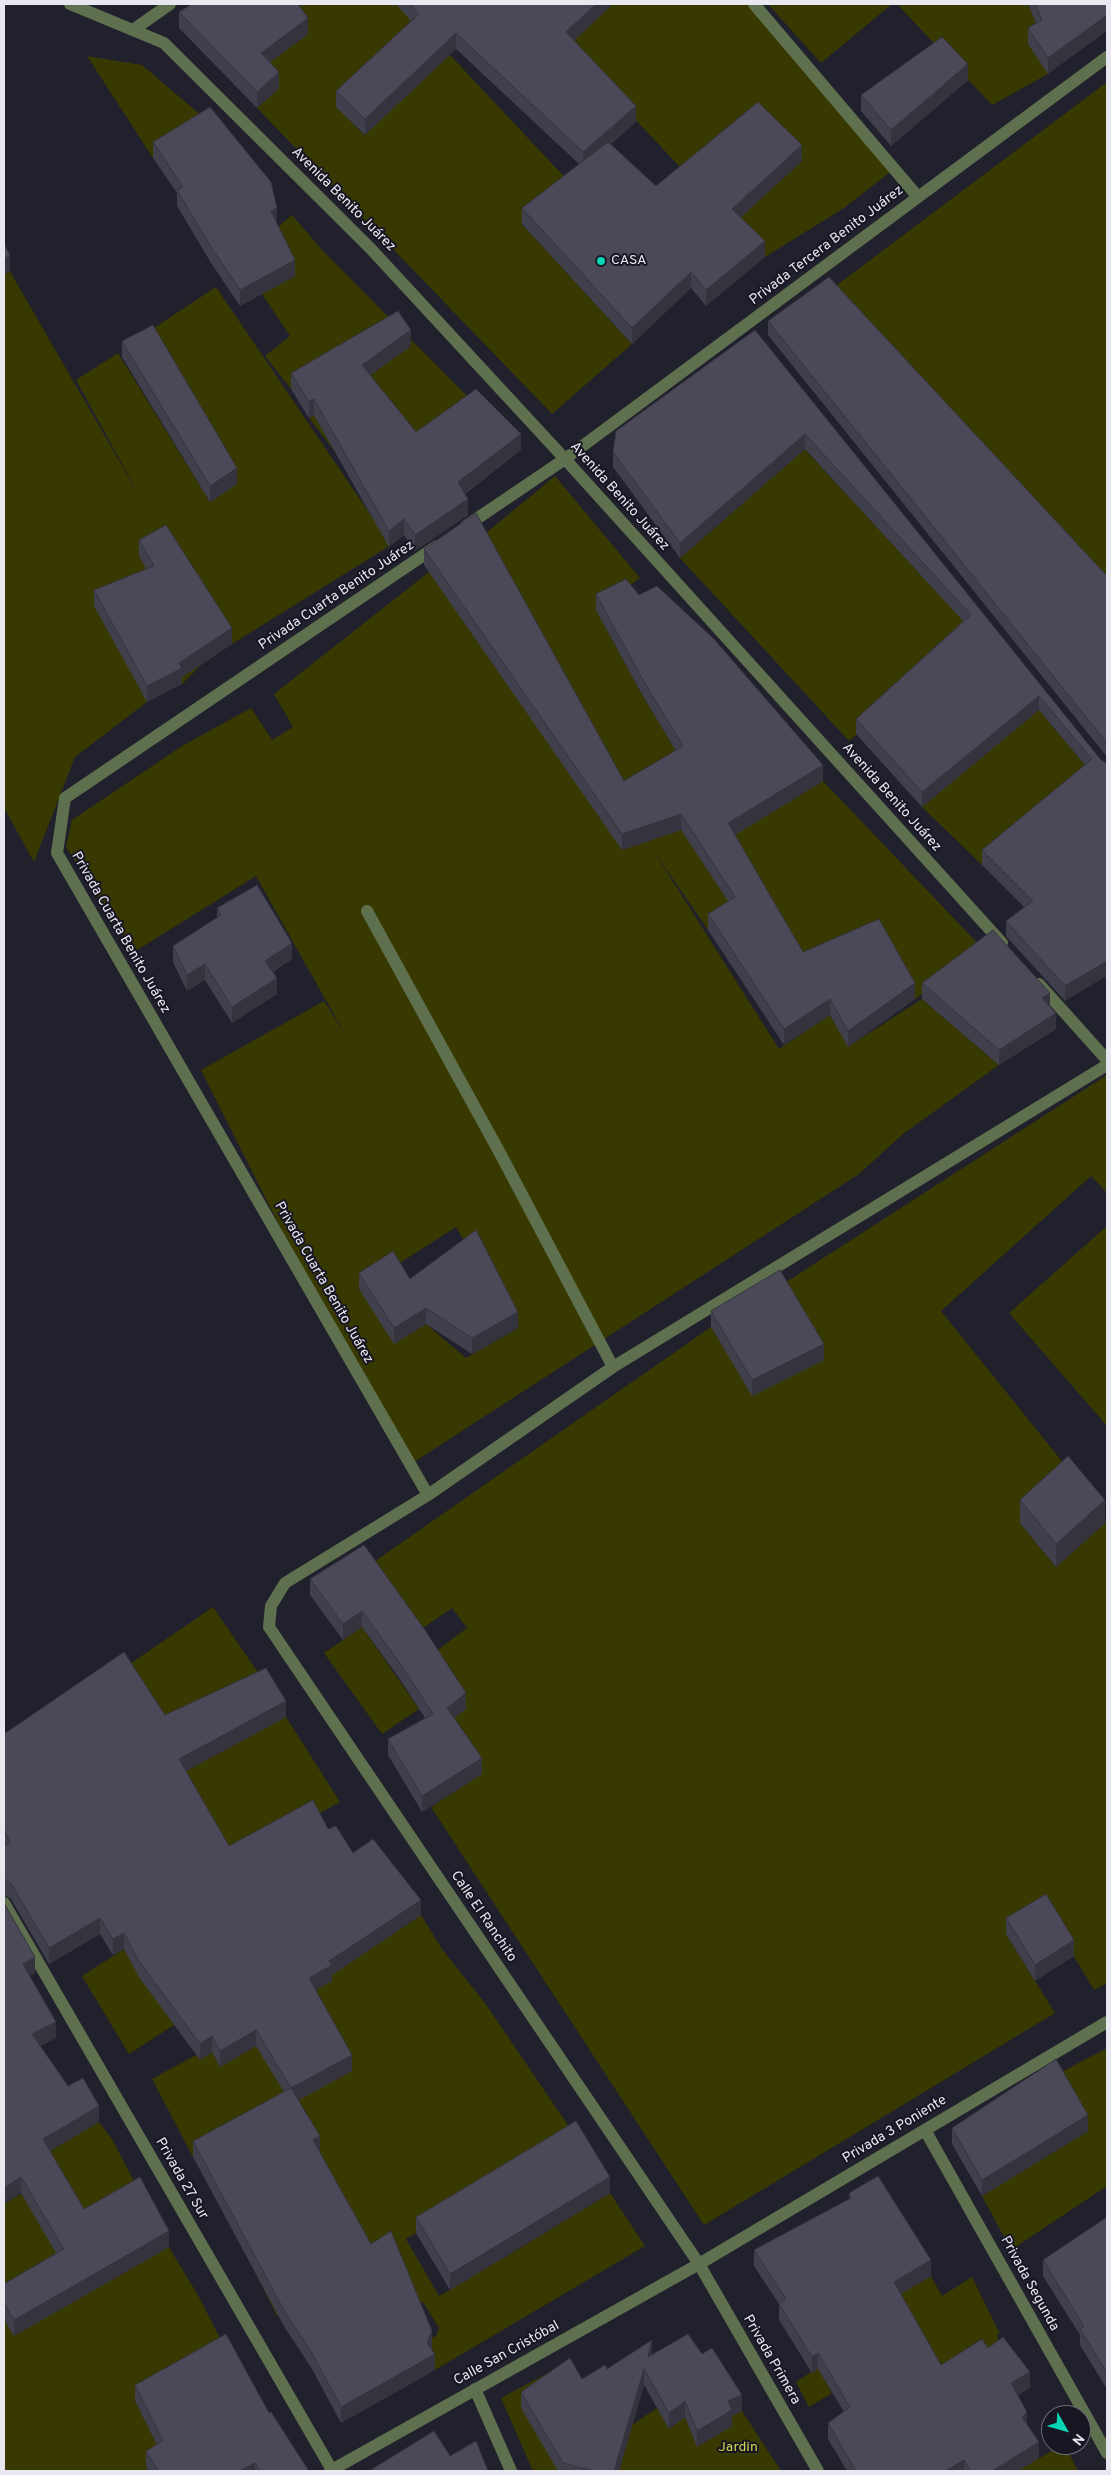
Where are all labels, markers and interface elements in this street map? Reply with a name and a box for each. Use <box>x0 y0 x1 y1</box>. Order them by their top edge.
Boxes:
street label: Avenida Benito Juárez <box>287 144 399 256</box>
street label: Privada Tercera Benito Juárez <box>747 183 907 309</box>
place label: CASA <box>611 253 646 269</box>
marker: CASA <box>595 255 607 267</box>
street label: Avenida Benito Juárez <box>566 439 672 555</box>
street label: Privada Cuarta Benito Juárez <box>256 538 418 654</box>
street label: Avenida Benito Juárez <box>838 740 944 856</box>
street label: Privada Cuarta Benito Juárez <box>67 849 173 1017</box>
street label: Privada Cuarta Benito Juárez <box>270 1199 376 1367</box>
street label: Calle El Ranchito <box>446 1868 520 1966</box>
street label: Privada 3 Poniente <box>840 2092 950 2168</box>
street label: Privada 27 Sur <box>151 2135 211 2223</box>
street label: Privada Segunda <box>996 2234 1062 2334</box>
street label: Privada Primera <box>739 2312 803 2408</box>
street label: Calle San Cristóbal <box>451 2318 563 2390</box>
north arrow <box>1041 2405 1091 2455</box>
text: N <box>1068 2430 1087 2448</box>
park label: Jardin <box>718 2440 758 2456</box>

